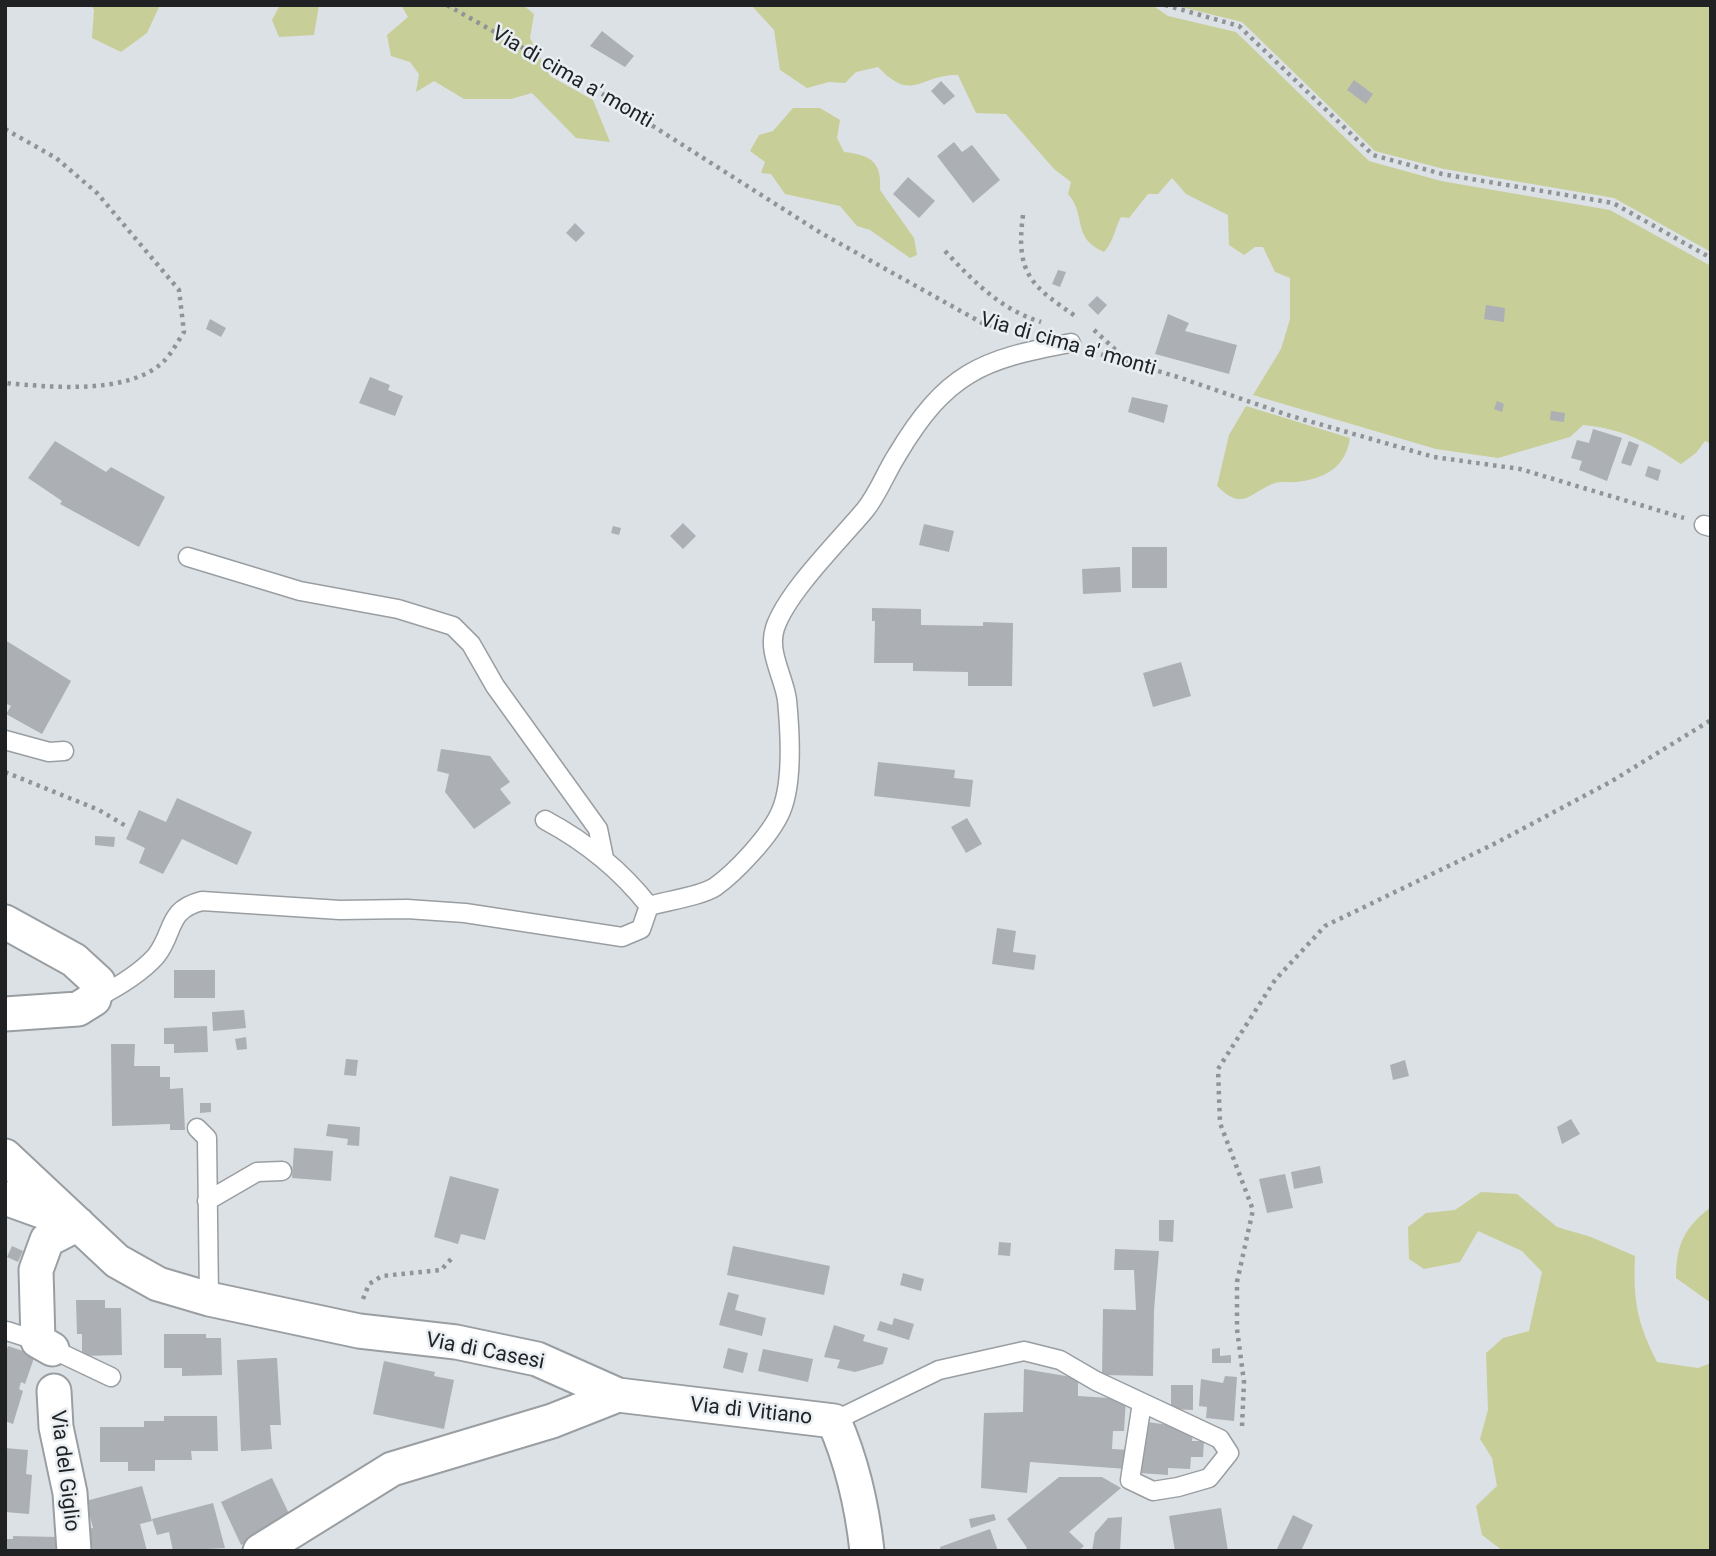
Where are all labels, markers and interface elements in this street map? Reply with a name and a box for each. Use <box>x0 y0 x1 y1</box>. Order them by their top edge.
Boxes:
street label: Via di cima a' monti <box>487 22 657 134</box>
street label: Via di cima a' monti <box>977 308 1159 382</box>
street label: Via di Casesi <box>424 1328 546 1376</box>
street label: Via di Vitiano <box>689 1393 813 1431</box>
street label: Via del Giglio <box>44 1409 84 1533</box>

